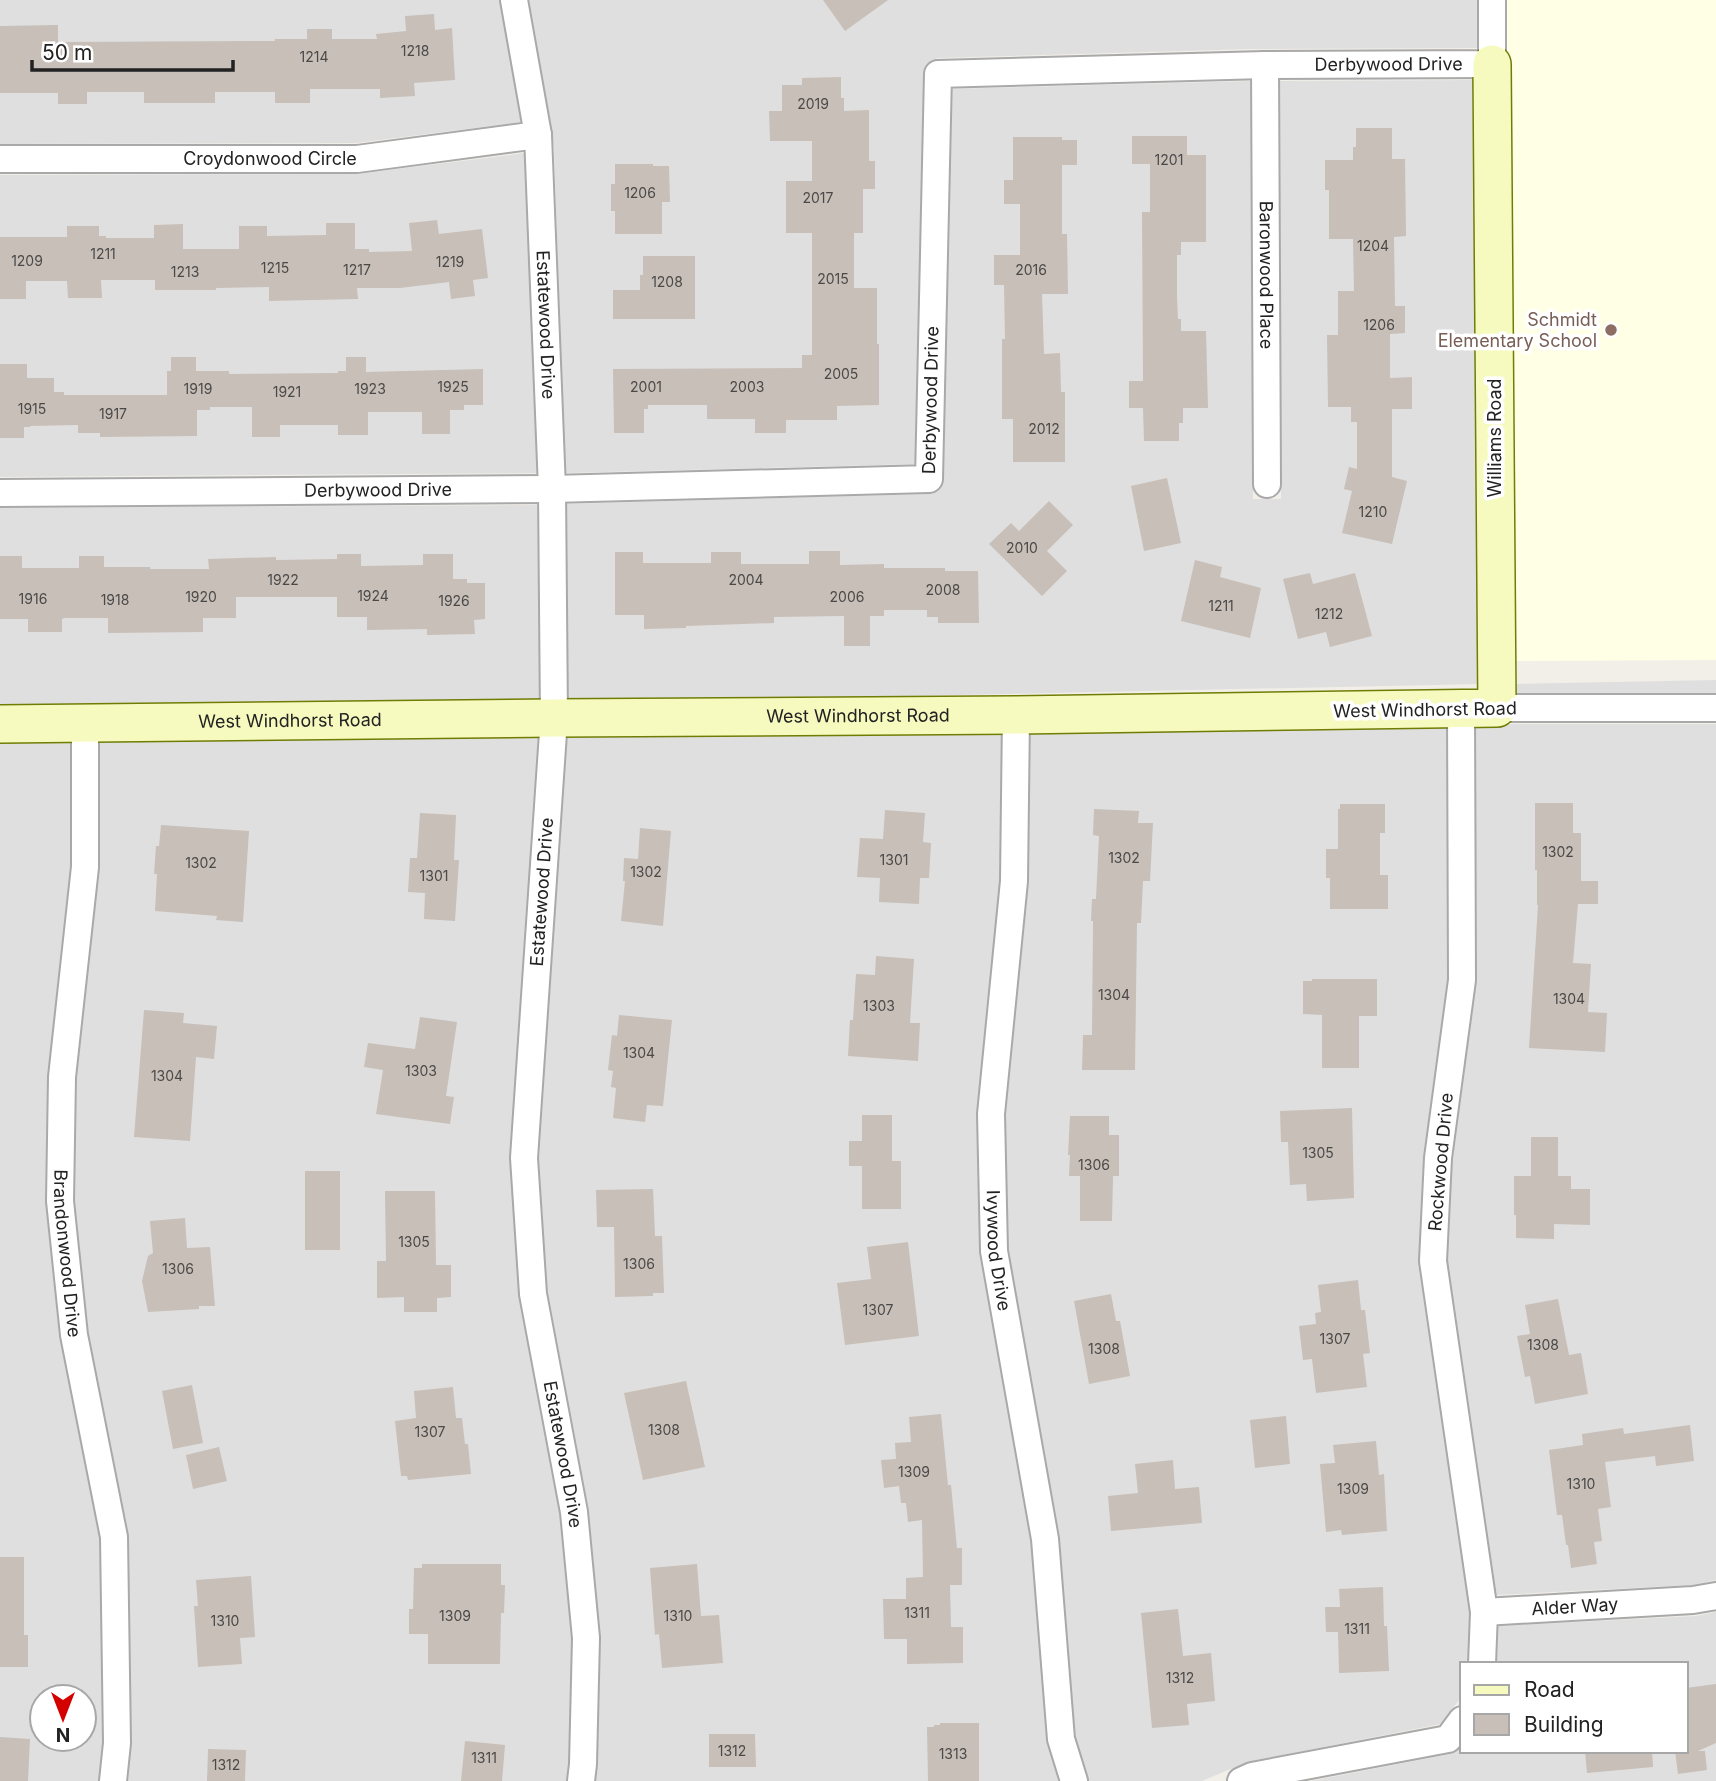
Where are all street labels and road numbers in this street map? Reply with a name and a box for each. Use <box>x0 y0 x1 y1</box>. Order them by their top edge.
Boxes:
street label: Derbywood Drive <box>1315 53 1463 75</box>
street label: Croydonwood Circle <box>183 148 357 169</box>
street label: Baronwood Place <box>1256 201 1277 349</box>
street label: Estatewood Drive <box>533 250 559 400</box>
street label: Derbywood Drive <box>918 326 942 474</box>
street label: Williams Road <box>1484 378 1505 498</box>
street label: Derbywood Drive <box>304 479 452 501</box>
street label: West Windhorst Road <box>1333 697 1517 722</box>
street label: West Windhorst Road <box>766 704 950 727</box>
street label: West Windhorst Road <box>198 709 382 732</box>
street label: Estatewood Drive <box>526 817 557 967</box>
street label: Rockwood Drive <box>1424 1092 1457 1232</box>
street label: Brandonwood Drive <box>50 1169 85 1338</box>
street label: Ivywood Drive <box>983 1190 1015 1313</box>
street label: Estatewood Drive <box>540 1379 586 1529</box>
street label: Alder Way <box>1531 1593 1619 1619</box>

